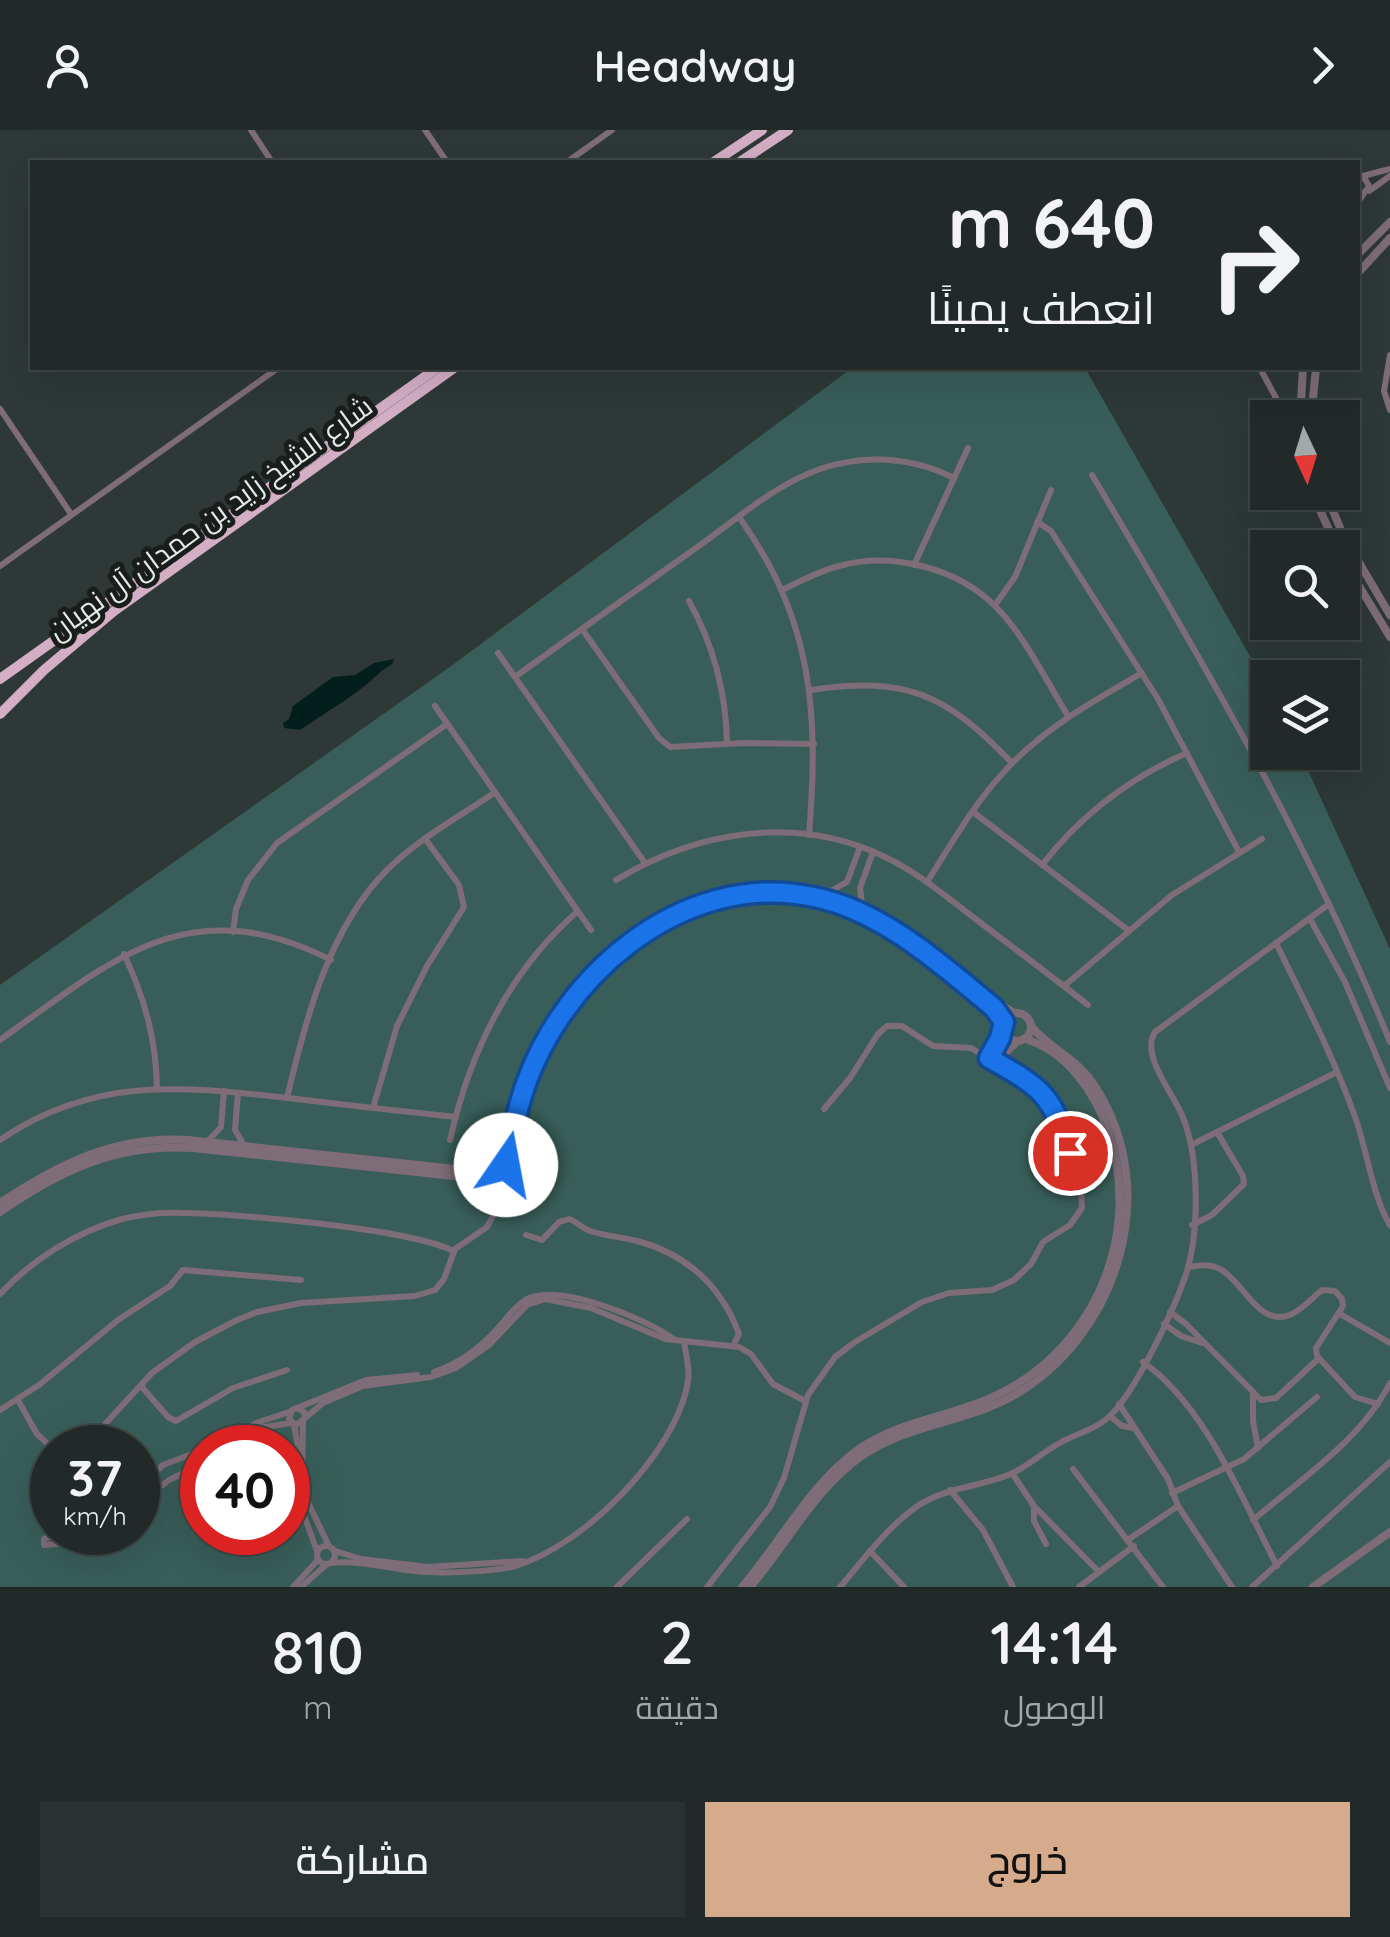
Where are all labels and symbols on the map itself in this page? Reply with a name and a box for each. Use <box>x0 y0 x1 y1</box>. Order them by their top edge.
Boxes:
street label: شارع الشيخ زايد بن حمدان آل نهيان <box>41 388 380 649</box>
north arrow <box>1250 400 1360 510</box>
pin <box>1028 1111 1113 1196</box>
position arrow <box>454 1113 558 1217</box>
speed limit sign: 40 <box>180 1425 310 1555</box>

